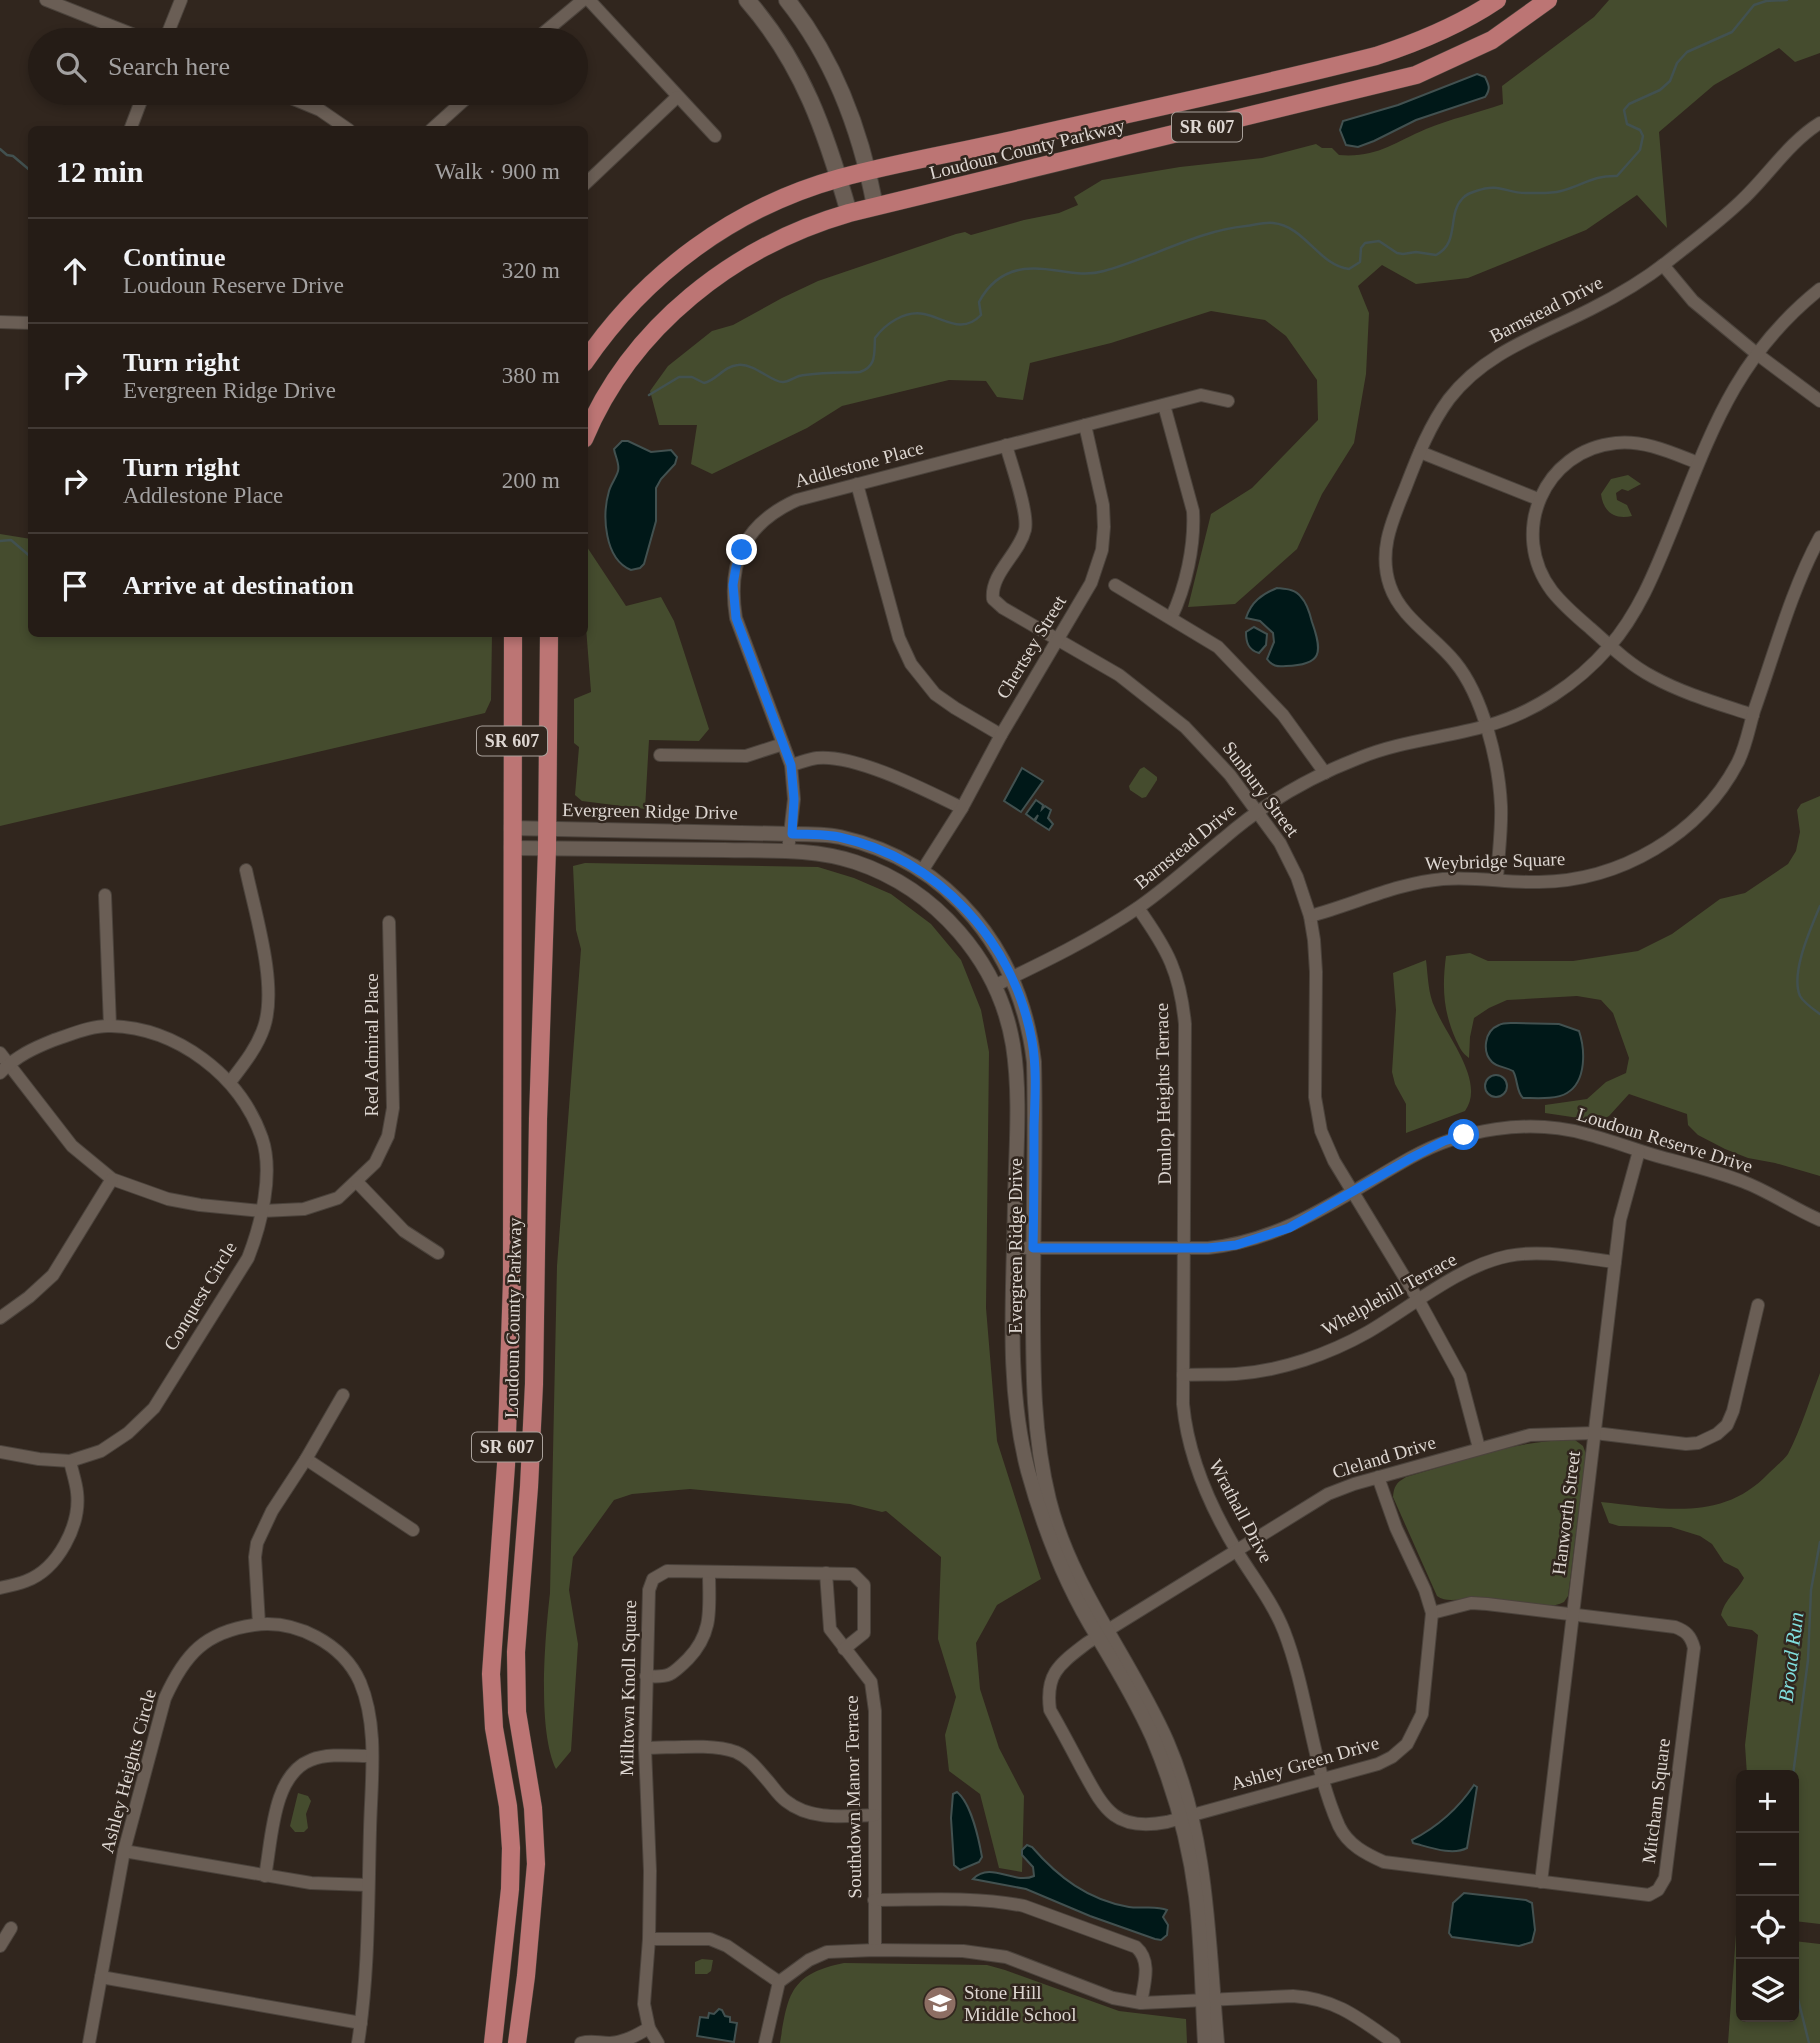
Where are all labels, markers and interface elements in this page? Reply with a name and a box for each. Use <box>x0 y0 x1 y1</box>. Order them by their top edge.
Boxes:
search box <box>28 28 588 105</box>
icon: search <box>52 48 90 86</box>
text: Search here <box>108 52 230 81</box>
road number: SR 607 <box>1172 112 1242 142</box>
street label: Loudoun County Parkway <box>927 114 1127 183</box>
text: 12 min <box>56 155 144 188</box>
text: Walk · 900 m <box>435 159 560 184</box>
text: Continue <box>123 243 226 272</box>
icon: ahead <box>56 252 94 290</box>
text: 320 m <box>502 258 560 283</box>
street label: Barnstead Drive <box>1486 272 1606 346</box>
text: Loudoun Reserve Drive <box>123 273 344 298</box>
text: Turn right <box>123 348 240 377</box>
icon: right <box>56 357 94 395</box>
text: 380 m <box>502 363 560 388</box>
text: Evergreen Ridge Drive <box>123 378 336 403</box>
street label: Addlestone Place <box>792 437 926 491</box>
text: Turn right <box>123 453 240 482</box>
icon: right <box>56 462 94 500</box>
text: 200 m <box>502 468 560 493</box>
text: Addlestone Place <box>123 483 283 508</box>
route end <box>726 534 757 565</box>
icon: arrive <box>56 567 94 605</box>
text: Arrive at destination <box>123 571 354 600</box>
street label: Chertsey Street <box>992 591 1070 702</box>
road number: SR 607 <box>477 726 547 756</box>
street label: Sunbury Street <box>1218 737 1304 841</box>
street label: Evergreen Ridge Drive <box>562 799 738 823</box>
street label: Barnstead Drive <box>1130 799 1240 893</box>
street label: Weybridge Square <box>1424 848 1566 874</box>
street label: Red Admiral Place <box>361 973 382 1117</box>
street label: Dunlop Heights Terrace <box>1151 1003 1175 1185</box>
street label: Loudoun Reserve Drive <box>1575 1103 1755 1177</box>
route start <box>1448 1119 1479 1150</box>
street label: Evergreen Ridge Drive <box>1005 1158 1026 1334</box>
street label: Loudoun County Parkway <box>501 1217 525 1418</box>
street label: Conquest Circle <box>159 1238 241 1354</box>
street label: Whelplehill Terrace <box>1318 1248 1460 1340</box>
street label: Cleland Drive <box>1330 1431 1438 1483</box>
road number: SR 607 <box>472 1432 542 1462</box>
street label: Hanworth Street <box>1548 1449 1584 1576</box>
street label: Wrathall Drive <box>1205 1456 1277 1566</box>
street label: Milltown Knoll Square <box>616 1600 640 1776</box>
water label: Broad Run <box>1774 1610 1808 1704</box>
street label: Ashley Heights Circle <box>96 1687 160 1855</box>
street label: Southdown Manor Terrace <box>841 1695 865 1899</box>
street label: Ashley Green Drive <box>1229 1732 1381 1794</box>
street label: Mitcham Square <box>1638 1737 1674 1865</box>
map controls <box>1736 1770 1799 2022</box>
button: + <box>1736 1770 1799 1833</box>
button: − <box>1736 1833 1799 1896</box>
button: locate <box>1736 1896 1799 1959</box>
button: layers <box>1736 1959 1799 2022</box>
place label: Stone Hill Middle School <box>964 1982 1076 2025</box>
school or university icon: Stone Hill Middle School <box>921 1984 959 2022</box>

